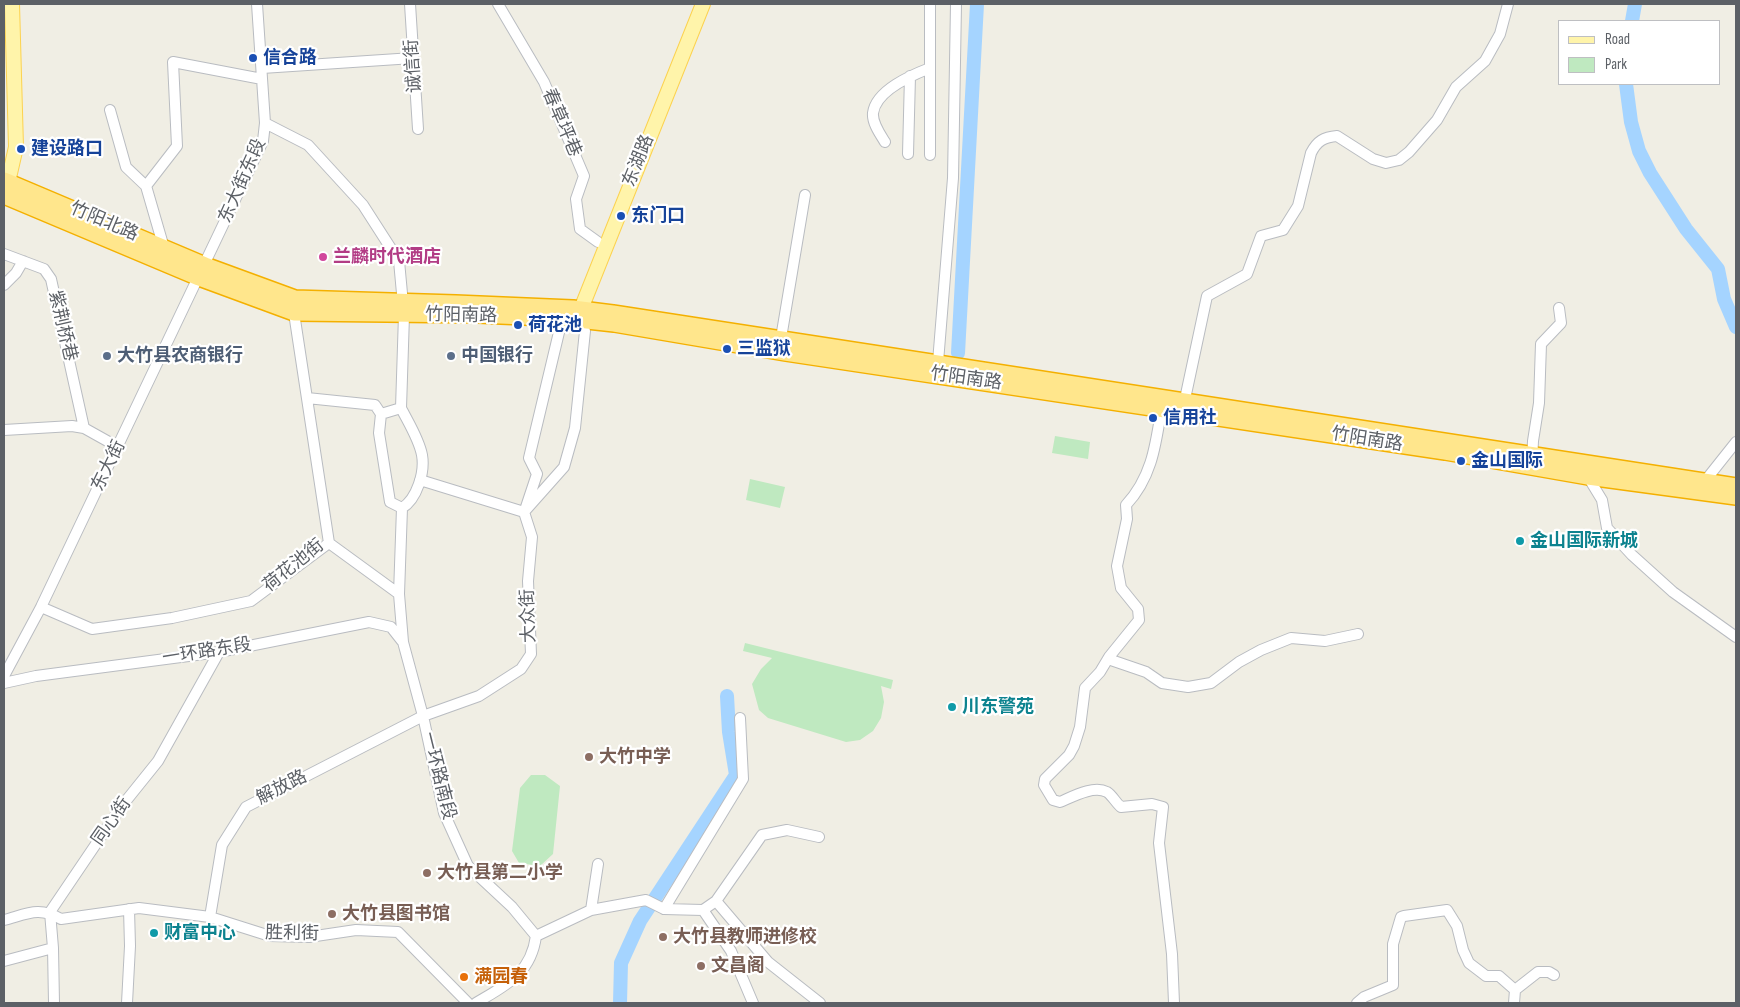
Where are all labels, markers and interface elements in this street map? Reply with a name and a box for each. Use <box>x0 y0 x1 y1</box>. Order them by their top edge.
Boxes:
legend <box>1558 20 1720 85</box>
text: Road <box>1605 30 1630 49</box>
street label: 诚信街 <box>401 38 427 94</box>
place label: 信合路 <box>263 47 317 69</box>
marker: 信合路 <box>247 52 259 64</box>
text: Park <box>1605 55 1627 74</box>
street label: 春草坪巷 <box>537 86 585 160</box>
street label: 东湖路 <box>619 132 659 190</box>
street label: 东大街东段 <box>215 135 271 227</box>
place label: 建设路口 <box>31 138 103 160</box>
marker: 建设路口 <box>15 143 27 155</box>
street label: 竹阳北路 <box>67 198 141 246</box>
place label: 东门口 <box>631 205 685 227</box>
marker: 东门口 <box>615 210 627 222</box>
place label: 兰麟时代酒店 <box>333 246 441 268</box>
marker: 兰麟时代酒店 <box>317 251 329 263</box>
street label: 紫荆桥巷 <box>43 288 81 364</box>
street label: 竹阳南路 <box>425 305 497 327</box>
place label: 荷花池 <box>528 314 582 336</box>
marker: 荷花池 <box>512 319 524 331</box>
place label: 三监狱 <box>737 338 791 360</box>
marker: 三监狱 <box>721 343 733 355</box>
place label: 大竹县农商银行 <box>117 345 243 367</box>
place label: 中国银行 <box>461 345 533 367</box>
marker: 大竹县农商银行 <box>101 350 113 362</box>
marker: 中国银行 <box>445 350 457 362</box>
street label: 竹阳南路 <box>929 363 1003 395</box>
place label: 信用社 <box>1163 407 1217 429</box>
marker: 信用社 <box>1147 412 1159 424</box>
street label: 竹阳南路 <box>1330 424 1404 456</box>
street label: 东大街 <box>87 437 131 495</box>
place label: 金山国际 <box>1471 450 1543 472</box>
marker: 金山国际 <box>1455 455 1467 467</box>
place label: 金山国际新城 <box>1530 530 1638 552</box>
street label: 荷花池街 <box>259 535 329 597</box>
marker: 金山国际新城 <box>1514 535 1526 547</box>
street label: 大众街 <box>517 589 541 643</box>
street label: 一环路东段 <box>161 634 253 670</box>
place label: 川东警苑 <box>962 696 1034 718</box>
marker: 川东警苑 <box>946 701 958 713</box>
street label: 一环路南段 <box>417 730 459 822</box>
place label: 大竹中学 <box>599 746 671 768</box>
marker: 大竹中学 <box>583 751 595 763</box>
street label: 解放路 <box>253 766 311 810</box>
street label: 同心街 <box>88 794 136 850</box>
place label: 大竹县第二小学 <box>437 862 563 884</box>
marker: 大竹县第二小学 <box>421 867 433 879</box>
place label: 大竹县图书馆 <box>342 903 450 925</box>
marker: 大竹县图书馆 <box>326 908 338 920</box>
place label: 财富中心 <box>164 922 236 944</box>
street label: 胜利街 <box>265 923 319 945</box>
place label: 大竹县教师进修校 <box>673 926 817 948</box>
marker: 财富中心 <box>148 927 160 939</box>
marker: 大竹县教师进修校 <box>657 931 669 943</box>
place label: 文昌阁 <box>711 955 765 977</box>
marker: 文昌阁 <box>695 960 707 972</box>
place label: 满园春 <box>474 966 528 988</box>
marker: 满园春 <box>458 971 470 983</box>

